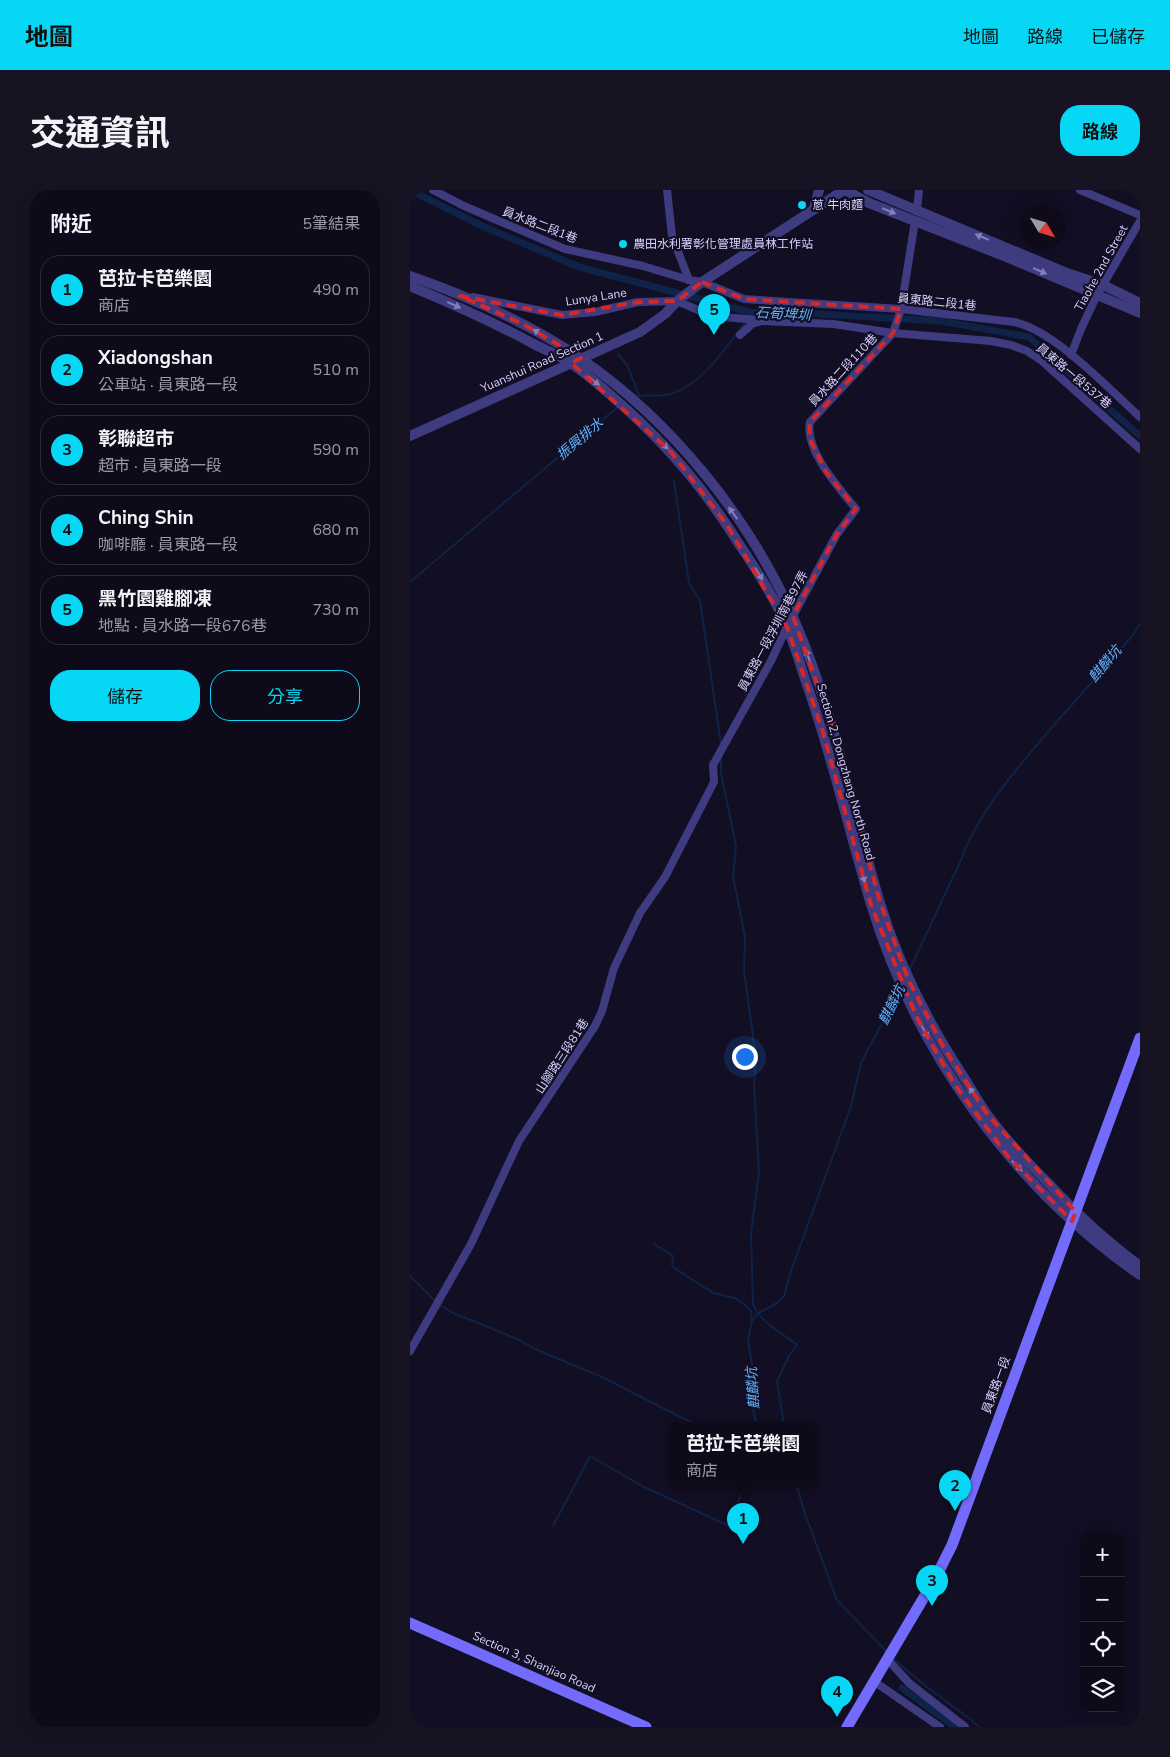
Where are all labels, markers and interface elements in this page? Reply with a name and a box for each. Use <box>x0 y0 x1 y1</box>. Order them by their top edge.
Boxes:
text: 地圖 <box>25 21 73 53</box>
text: 地圖 <box>963 25 999 49</box>
text: 路線 <box>1027 25 1063 49</box>
text: 已儲存 <box>1091 25 1145 49</box>
button: 路線 <box>1060 105 1140 156</box>
text: 交通資訊 <box>30 110 170 157</box>
place label: 蔥 牛肉麵 <box>812 197 863 213</box>
marker: 蔥 牛肉麵 <box>796 199 808 211</box>
street label: 員水路二段1巷 <box>500 203 580 247</box>
north arrow <box>1020 205 1065 250</box>
one-way arrow <box>882 207 896 215</box>
text: 附近 <box>50 210 92 238</box>
text: 5筆結果 <box>302 213 360 235</box>
street label: Tiaohe 2nd Street <box>1071 221 1132 314</box>
one-way arrow <box>974 233 989 241</box>
place label: 農田水利署彰化管理處員林工作站 <box>633 236 813 252</box>
marker: 農田水利署彰化管理處員林工作站 <box>617 238 629 250</box>
text: 芭拉卡芭樂園 <box>98 266 212 292</box>
one-way arrow <box>1033 268 1047 276</box>
text: 1 <box>62 279 72 301</box>
text: 490 m <box>312 279 359 301</box>
street label: Lunya Lane <box>564 284 628 310</box>
street label: 員東路二段1巷 <box>897 290 977 314</box>
pin: 5 <box>698 294 730 335</box>
text: 商店 <box>98 295 130 317</box>
one-way arrow <box>447 301 462 310</box>
water label: 石筍埤圳 <box>755 303 813 325</box>
street label: Yuanshui Road Section 1 <box>477 328 606 397</box>
one-way arrow <box>532 329 545 338</box>
street label: 員水路二段110巷 <box>805 330 881 410</box>
street label: 員東路一段537巷 <box>1033 340 1115 412</box>
text: Xiadongshan <box>98 345 213 371</box>
text: 2 <box>62 359 72 381</box>
text: 510 m <box>312 359 359 381</box>
text: 公車站 · 員東路一段 <box>98 374 238 396</box>
one-way arrow <box>587 376 600 387</box>
water label: 振興排水 <box>552 413 608 464</box>
text: 彰聯超市 <box>98 426 174 452</box>
one-way arrow <box>657 438 669 450</box>
text: 3 <box>62 439 72 461</box>
text: 590 m <box>312 439 359 461</box>
text: 超市 · 員東路一段 <box>98 455 222 477</box>
text: Ching Shin <box>98 505 194 531</box>
one-way arrow <box>728 506 738 520</box>
text: 4 <box>62 519 72 541</box>
text: 680 m <box>312 519 359 541</box>
text: 咖啡廳 · 員東路一段 <box>98 534 238 556</box>
one-way arrow <box>755 567 763 582</box>
street label: 員東路一段浮圳南巷97弄 <box>734 568 812 694</box>
text: 黑竹園雞腳凍 <box>98 586 212 612</box>
text: 5 <box>62 599 72 621</box>
text: 730 m <box>312 599 359 621</box>
text: 地點 · 員水路一段676巷 <box>98 615 267 637</box>
water label: 麒麟坑 <box>1084 640 1127 686</box>
one-way arrow <box>804 648 812 663</box>
button: 儲存 <box>50 670 200 721</box>
button: 分享 <box>210 670 360 721</box>
street label: Section 2, Dongzhang North Road <box>813 682 879 862</box>
one-way arrow <box>860 868 868 883</box>
water label: 麒麟坑 <box>874 980 911 1028</box>
street label: 山腳路三段81巷 <box>532 1015 592 1097</box>
one-way arrow <box>921 1025 929 1040</box>
your location <box>732 1044 758 1070</box>
one-way arrow <box>969 1086 978 1099</box>
one-way arrow <box>1011 1159 1023 1171</box>
street label: 員東路一段 <box>978 1354 1014 1416</box>
water label: 麒麟坑 <box>742 1364 764 1410</box>
popup <box>669 1422 817 1487</box>
text: 芭拉卡芭樂園 <box>686 1431 800 1457</box>
text: 商店 <box>686 1460 718 1482</box>
pin: 2 <box>939 1470 971 1511</box>
pin: 1 <box>727 1503 759 1544</box>
map controls <box>1080 1532 1125 1712</box>
button: + <box>1080 1532 1125 1577</box>
pin: 3 <box>916 1565 948 1606</box>
button: − <box>1080 1577 1125 1622</box>
button: locate <box>1080 1622 1125 1667</box>
street label: Section 3, Shanjiao Road <box>470 1628 598 1696</box>
button: layers <box>1080 1667 1125 1712</box>
pin: 4 <box>821 1676 853 1717</box>

